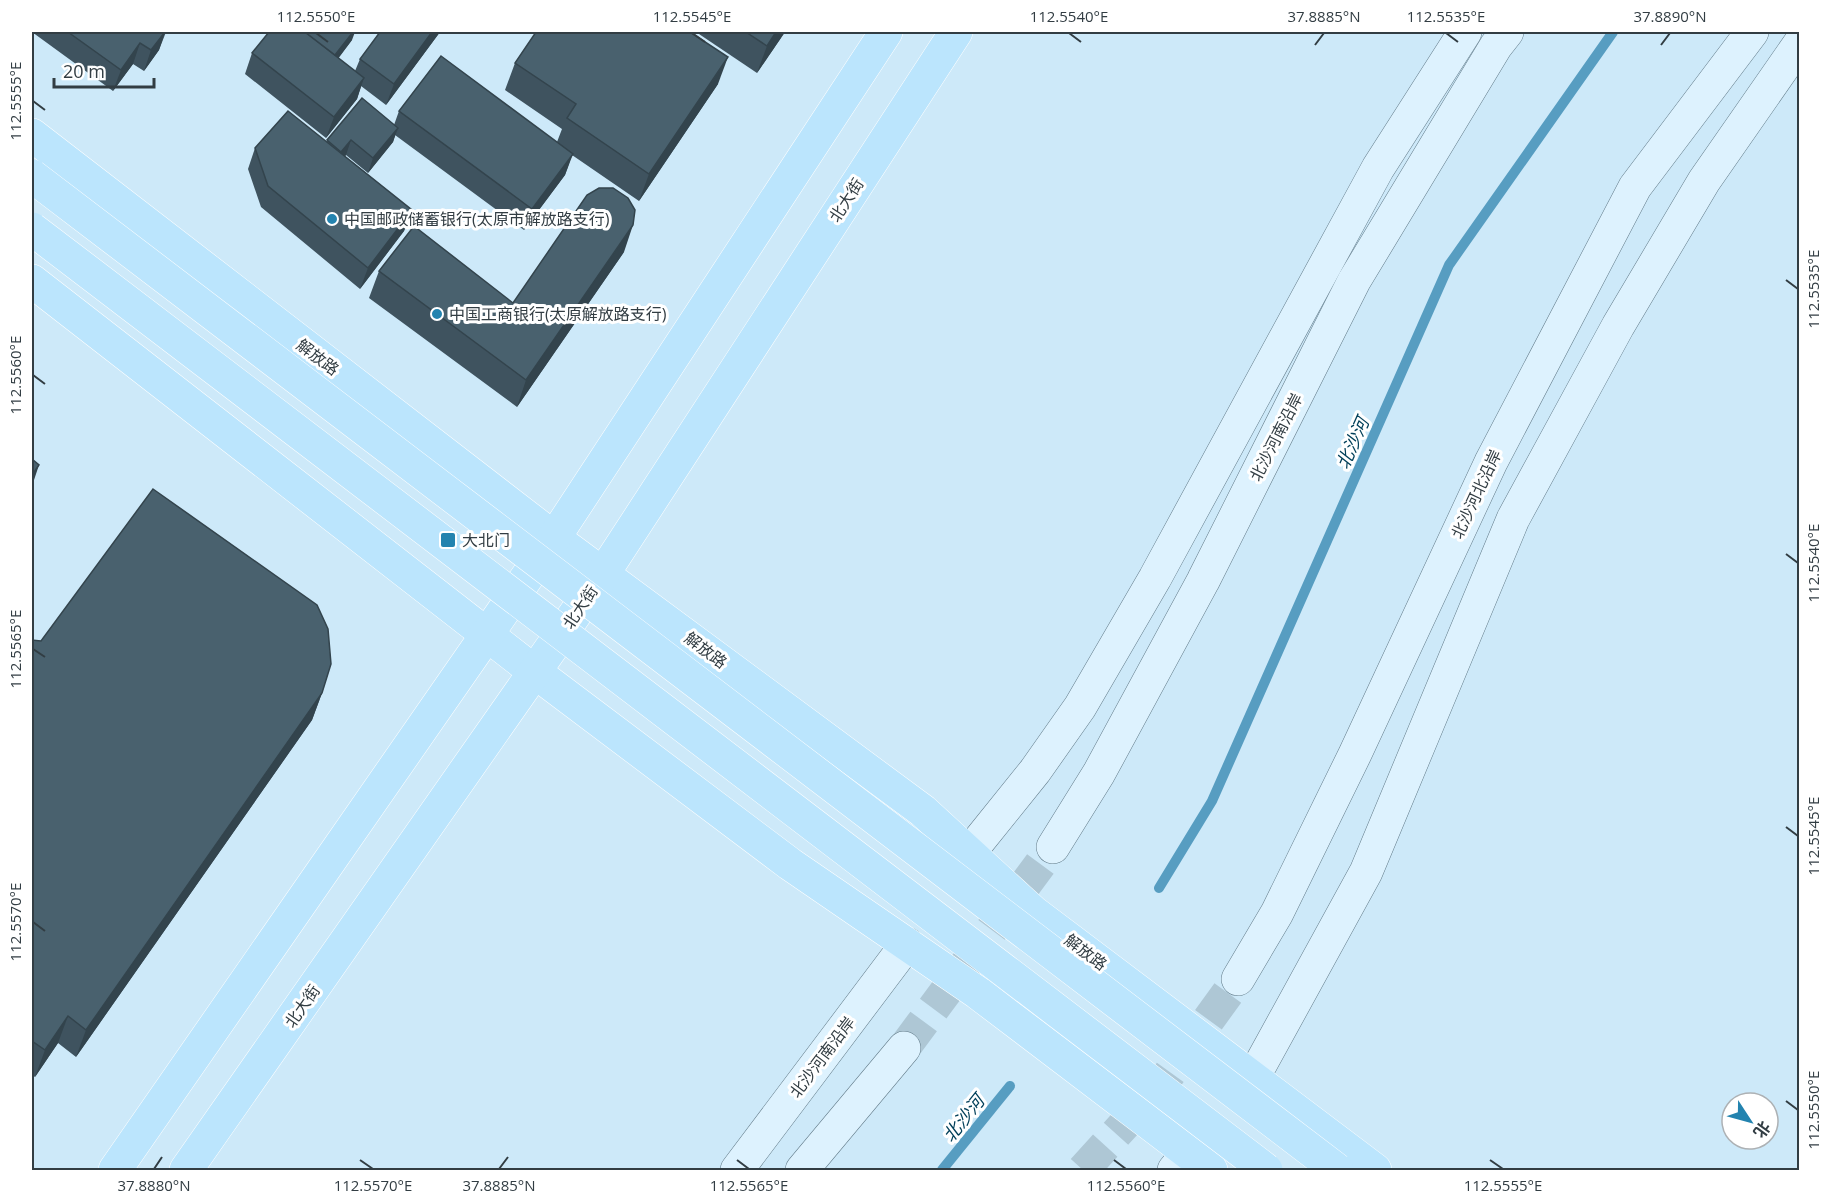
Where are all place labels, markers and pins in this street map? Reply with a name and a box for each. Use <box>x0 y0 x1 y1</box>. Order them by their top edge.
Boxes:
place label: 中国邮政储蓄银行(太原市解放路支行) <box>344 208 610 230</box>
marker: 中国邮政储蓄银行(太原市解放路支行) <box>325 212 339 226</box>
place label: 中国工商银行(太原解放路支行) <box>449 303 667 325</box>
marker: 中国工商银行(太原解放路支行) <box>430 307 444 321</box>
place label: 大北门 <box>462 529 510 551</box>
marker: 大北门 <box>439 531 457 549</box>

